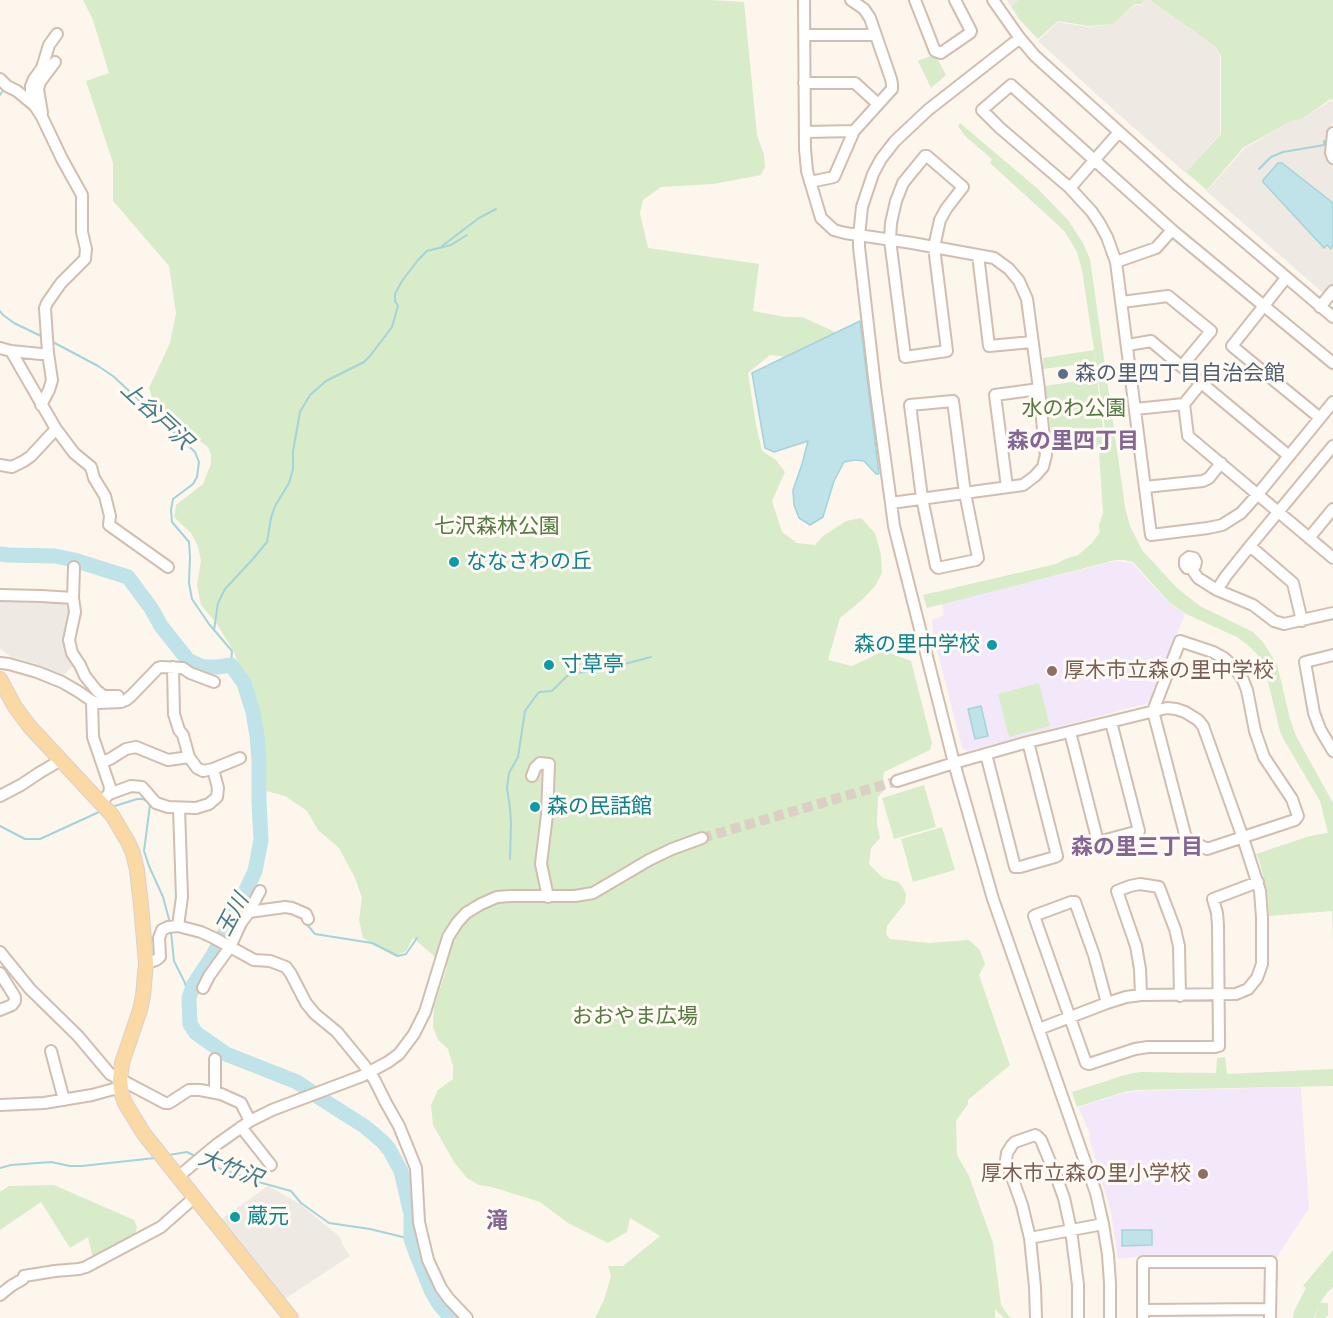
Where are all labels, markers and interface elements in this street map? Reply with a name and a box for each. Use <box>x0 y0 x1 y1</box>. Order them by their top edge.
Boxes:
place label: 森の里四丁目自治会館 <box>1075 361 1285 387</box>
marker: 森の里四丁目自治会館 <box>1056 367 1070 381</box>
water label: 上谷戸沢 <box>115 376 197 456</box>
park label: 水のわ公園 <box>1022 396 1126 422</box>
district label: 森の里四丁目 <box>1007 429 1139 455</box>
park label: 七沢森林公園 <box>434 514 560 540</box>
place label: ななさわの丘 <box>466 549 592 575</box>
marker: ななさわの丘 <box>447 555 461 569</box>
place label: 森の里中学校 <box>854 632 980 658</box>
marker: 森の里中学校 <box>985 638 999 652</box>
place label: 寸草亭 <box>561 652 624 678</box>
marker: 寸草亭 <box>542 658 556 672</box>
place label: 厚木市立森の里中学校 <box>1064 658 1274 684</box>
marker: 厚木市立森の里中学校 <box>1045 664 1059 678</box>
place label: 森の民話館 <box>547 794 652 820</box>
marker: 森の民話館 <box>528 800 542 814</box>
district label: 森の里三丁目 <box>1071 835 1203 861</box>
water label: 玉川 <box>211 889 255 941</box>
park label: おおやま広場 <box>572 1004 698 1030</box>
water label: 大竹沢 <box>194 1145 266 1193</box>
place label: 厚木市立森の里小学校 <box>981 1161 1191 1187</box>
marker: 厚木市立森の里小学校 <box>1196 1167 1210 1181</box>
place label: 蔵元 <box>247 1204 289 1230</box>
district label: 滝 <box>486 1209 508 1235</box>
marker: 蔵元 <box>228 1210 242 1224</box>

